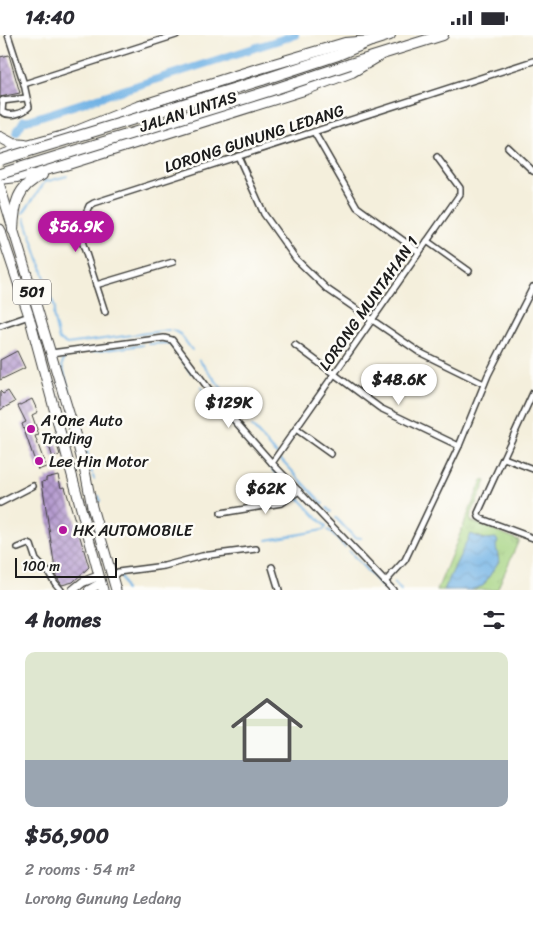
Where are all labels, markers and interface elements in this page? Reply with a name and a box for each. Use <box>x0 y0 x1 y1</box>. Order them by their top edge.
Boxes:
text: 14:40 <box>25 1 75 34</box>
street label: JALAN LINTAS <box>135 82 241 141</box>
street label: LORONG GUNUNG LEDANG <box>160 96 348 181</box>
pin: $56.9K <box>35 211 117 253</box>
text: $56.9K <box>49 212 103 241</box>
street label: LORONG MUNTAHAN 1 <box>311 229 426 377</box>
road number: 501 <box>13 279 51 305</box>
pin: $48.6K <box>358 363 440 406</box>
text: $48.6K <box>372 365 426 394</box>
pin: $129K <box>194 387 264 429</box>
text: $129K <box>206 388 252 417</box>
place label: A'One Auto Trading <box>40 406 123 453</box>
marker: A'One Auto Trading <box>25 423 37 435</box>
place label: Lee Hin Motor <box>49 447 150 476</box>
marker: Lee Hin Motor <box>33 455 45 467</box>
pin: $62K <box>236 473 296 515</box>
text: $62K <box>247 474 285 503</box>
place label: HK AUTOMOBILE <box>73 516 193 545</box>
marker: HK AUTOMOBILE <box>57 524 69 536</box>
text: 100 m <box>22 554 60 579</box>
scale bar <box>15 555 118 578</box>
text: 4 homes <box>25 601 101 639</box>
icon: filters <box>480 606 508 634</box>
icon: home <box>222 685 312 775</box>
text: $56,900 <box>25 817 109 855</box>
text: 2 rooms · 54 m² <box>25 855 135 884</box>
text: Lorong Gunung Ledang <box>25 884 181 913</box>

